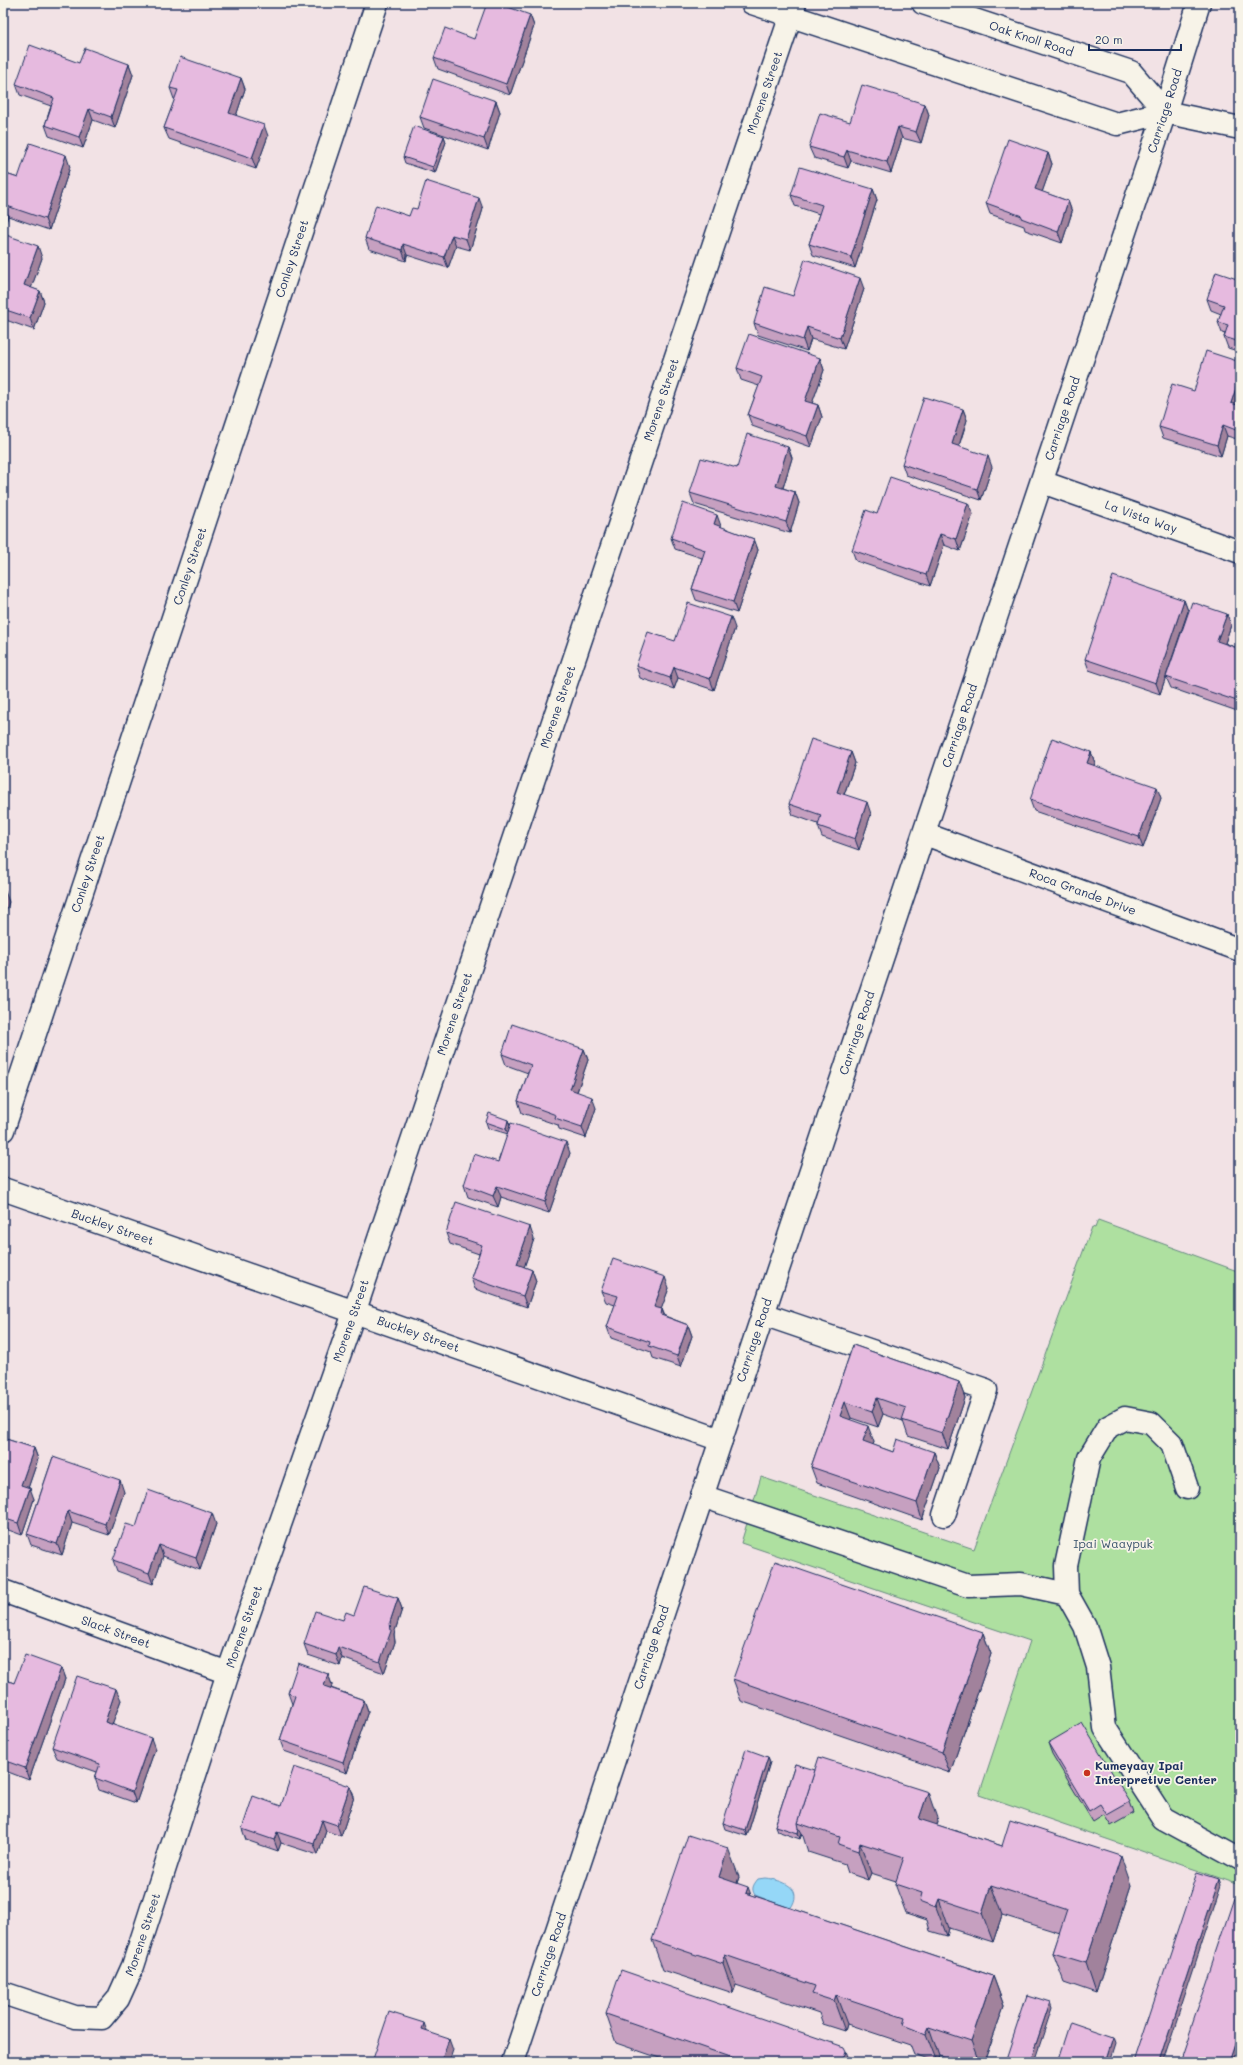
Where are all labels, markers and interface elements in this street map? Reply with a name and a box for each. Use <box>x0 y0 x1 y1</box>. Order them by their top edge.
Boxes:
street label: Oak Knoll Road <box>987 16 1076 60</box>
scale bar <box>1089 26 1181 52</box>
text: 20 m <box>1095 31 1123 47</box>
street label: Morene Street <box>742 49 785 136</box>
street label: Carriage Road <box>1143 66 1185 155</box>
street label: Conley Street <box>271 217 312 299</box>
street label: Morene Street <box>639 356 682 443</box>
street label: Carriage Road <box>1040 374 1083 462</box>
street label: La Vista Way <box>1103 496 1180 536</box>
street label: Conley Street <box>169 525 210 607</box>
street label: Morene Street <box>536 663 578 750</box>
street label: Carriage Road <box>937 681 980 769</box>
street label: Conley Street <box>67 832 107 914</box>
street label: Roca Grande Drive <box>1027 864 1139 918</box>
street label: Morene Street <box>432 970 475 1057</box>
street label: Carriage Road <box>835 988 878 1077</box>
street label: Buckley Street <box>69 1205 156 1248</box>
street label: Morene Street <box>328 1277 372 1364</box>
street label: Carriage Road <box>732 1296 775 1384</box>
street label: Buckley Street <box>375 1311 462 1355</box>
park label: Ipai Waaypuk <box>1073 1535 1153 1551</box>
street label: Morene Street <box>221 1583 265 1670</box>
street label: Carriage Road <box>629 1603 672 1691</box>
street label: Slack Street <box>79 1611 153 1651</box>
place label: Kumeyaay Ipai Interpretive Center <box>1095 1757 1217 1787</box>
marker: Kumeyaay Ipai Interpretive Center <box>1082 1768 1092 1778</box>
street label: Morene Street <box>121 1891 163 1978</box>
street label: Carriage Road <box>526 1910 569 1999</box>

